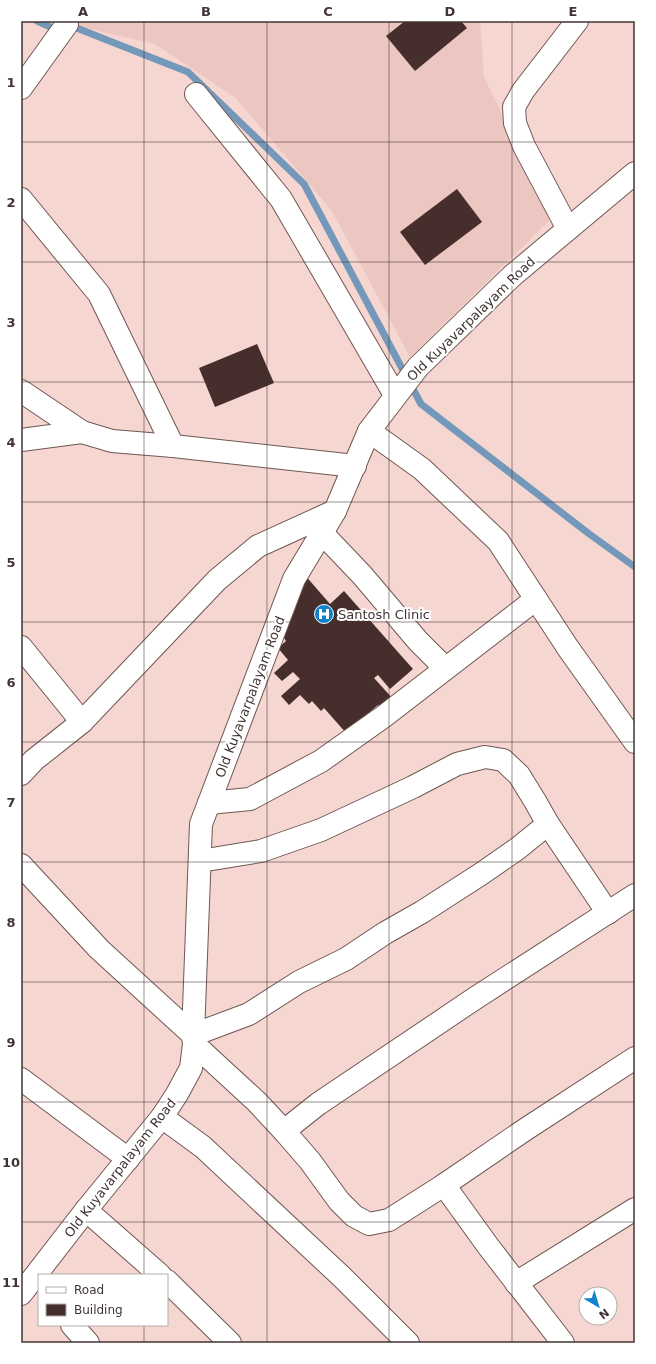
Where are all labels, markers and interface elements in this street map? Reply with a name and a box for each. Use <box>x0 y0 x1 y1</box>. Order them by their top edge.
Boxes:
text: A <box>78 4 88 19</box>
text: B <box>201 4 211 19</box>
text: C <box>323 4 333 19</box>
text: D <box>445 4 456 19</box>
text: E <box>569 4 577 19</box>
text: 1 <box>6 75 16 90</box>
text: 2 <box>6 195 16 210</box>
street label: Old Kuyavarpalayam Road <box>404 254 538 384</box>
text: 3 <box>6 315 16 330</box>
text: 4 <box>6 435 16 450</box>
text: 5 <box>6 555 16 570</box>
hospital icon: Santosh Clinic <box>313 603 335 625</box>
place label: Santosh Clinic <box>338 607 430 622</box>
street label: Old Kuyavarpalayam Road <box>212 614 288 780</box>
text: 6 <box>6 675 16 690</box>
text: 7 <box>6 795 16 810</box>
text: 8 <box>6 915 16 930</box>
text: 9 <box>6 1035 16 1050</box>
street label: Old Kuyavarpalayam Road <box>61 1096 179 1240</box>
text: 10 <box>2 1155 20 1170</box>
legend <box>38 1274 168 1326</box>
text: 11 <box>2 1275 20 1290</box>
text: Road <box>74 1283 104 1297</box>
north arrow <box>578 1286 618 1326</box>
text: Building <box>74 1303 123 1317</box>
text: N <box>596 1306 611 1321</box>

